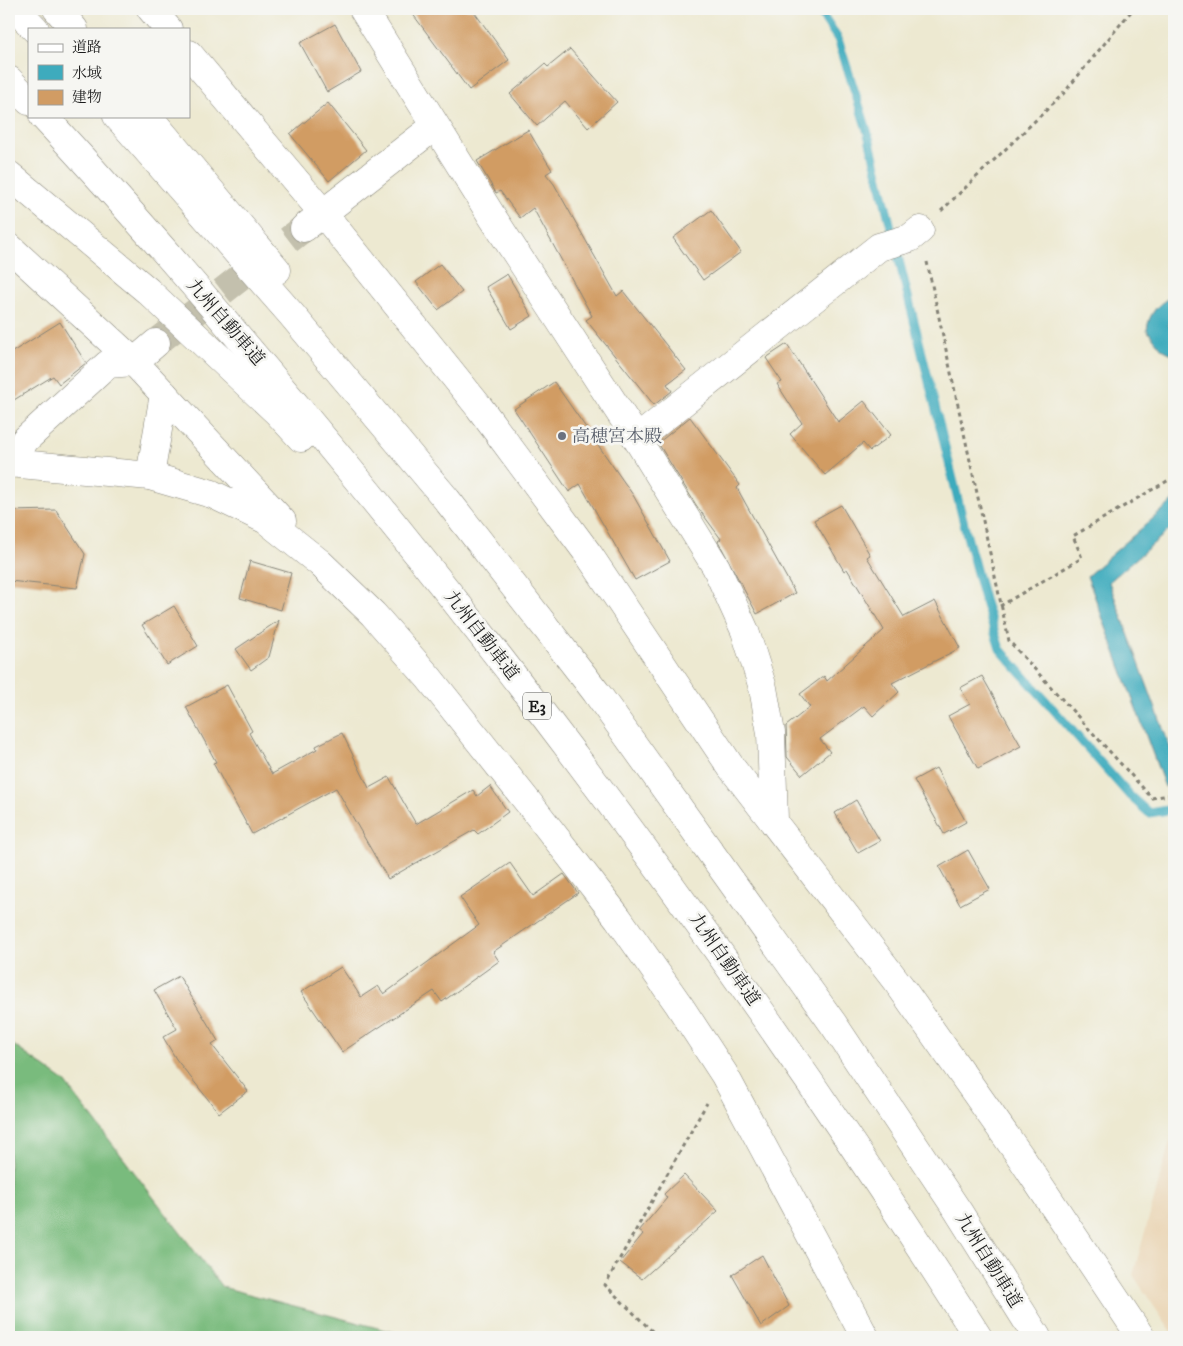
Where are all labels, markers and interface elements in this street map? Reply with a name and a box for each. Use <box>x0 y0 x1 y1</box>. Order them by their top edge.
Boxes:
legend <box>28 28 190 118</box>
text: 道路 <box>72 38 102 57</box>
text: 水域 <box>72 64 102 83</box>
text: 建物 <box>72 88 102 107</box>
street label: 九州自動車道 <box>182 275 269 371</box>
place label: 高穂宮本殿 <box>572 426 662 448</box>
marker: 高穂宮本殿 <box>556 430 568 442</box>
street label: 九州自動車道 <box>439 586 523 685</box>
road number: E3 <box>523 692 551 719</box>
street label: 九州自動車道 <box>684 909 764 1010</box>
street label: 九州自動車道 <box>950 1209 1026 1312</box>

